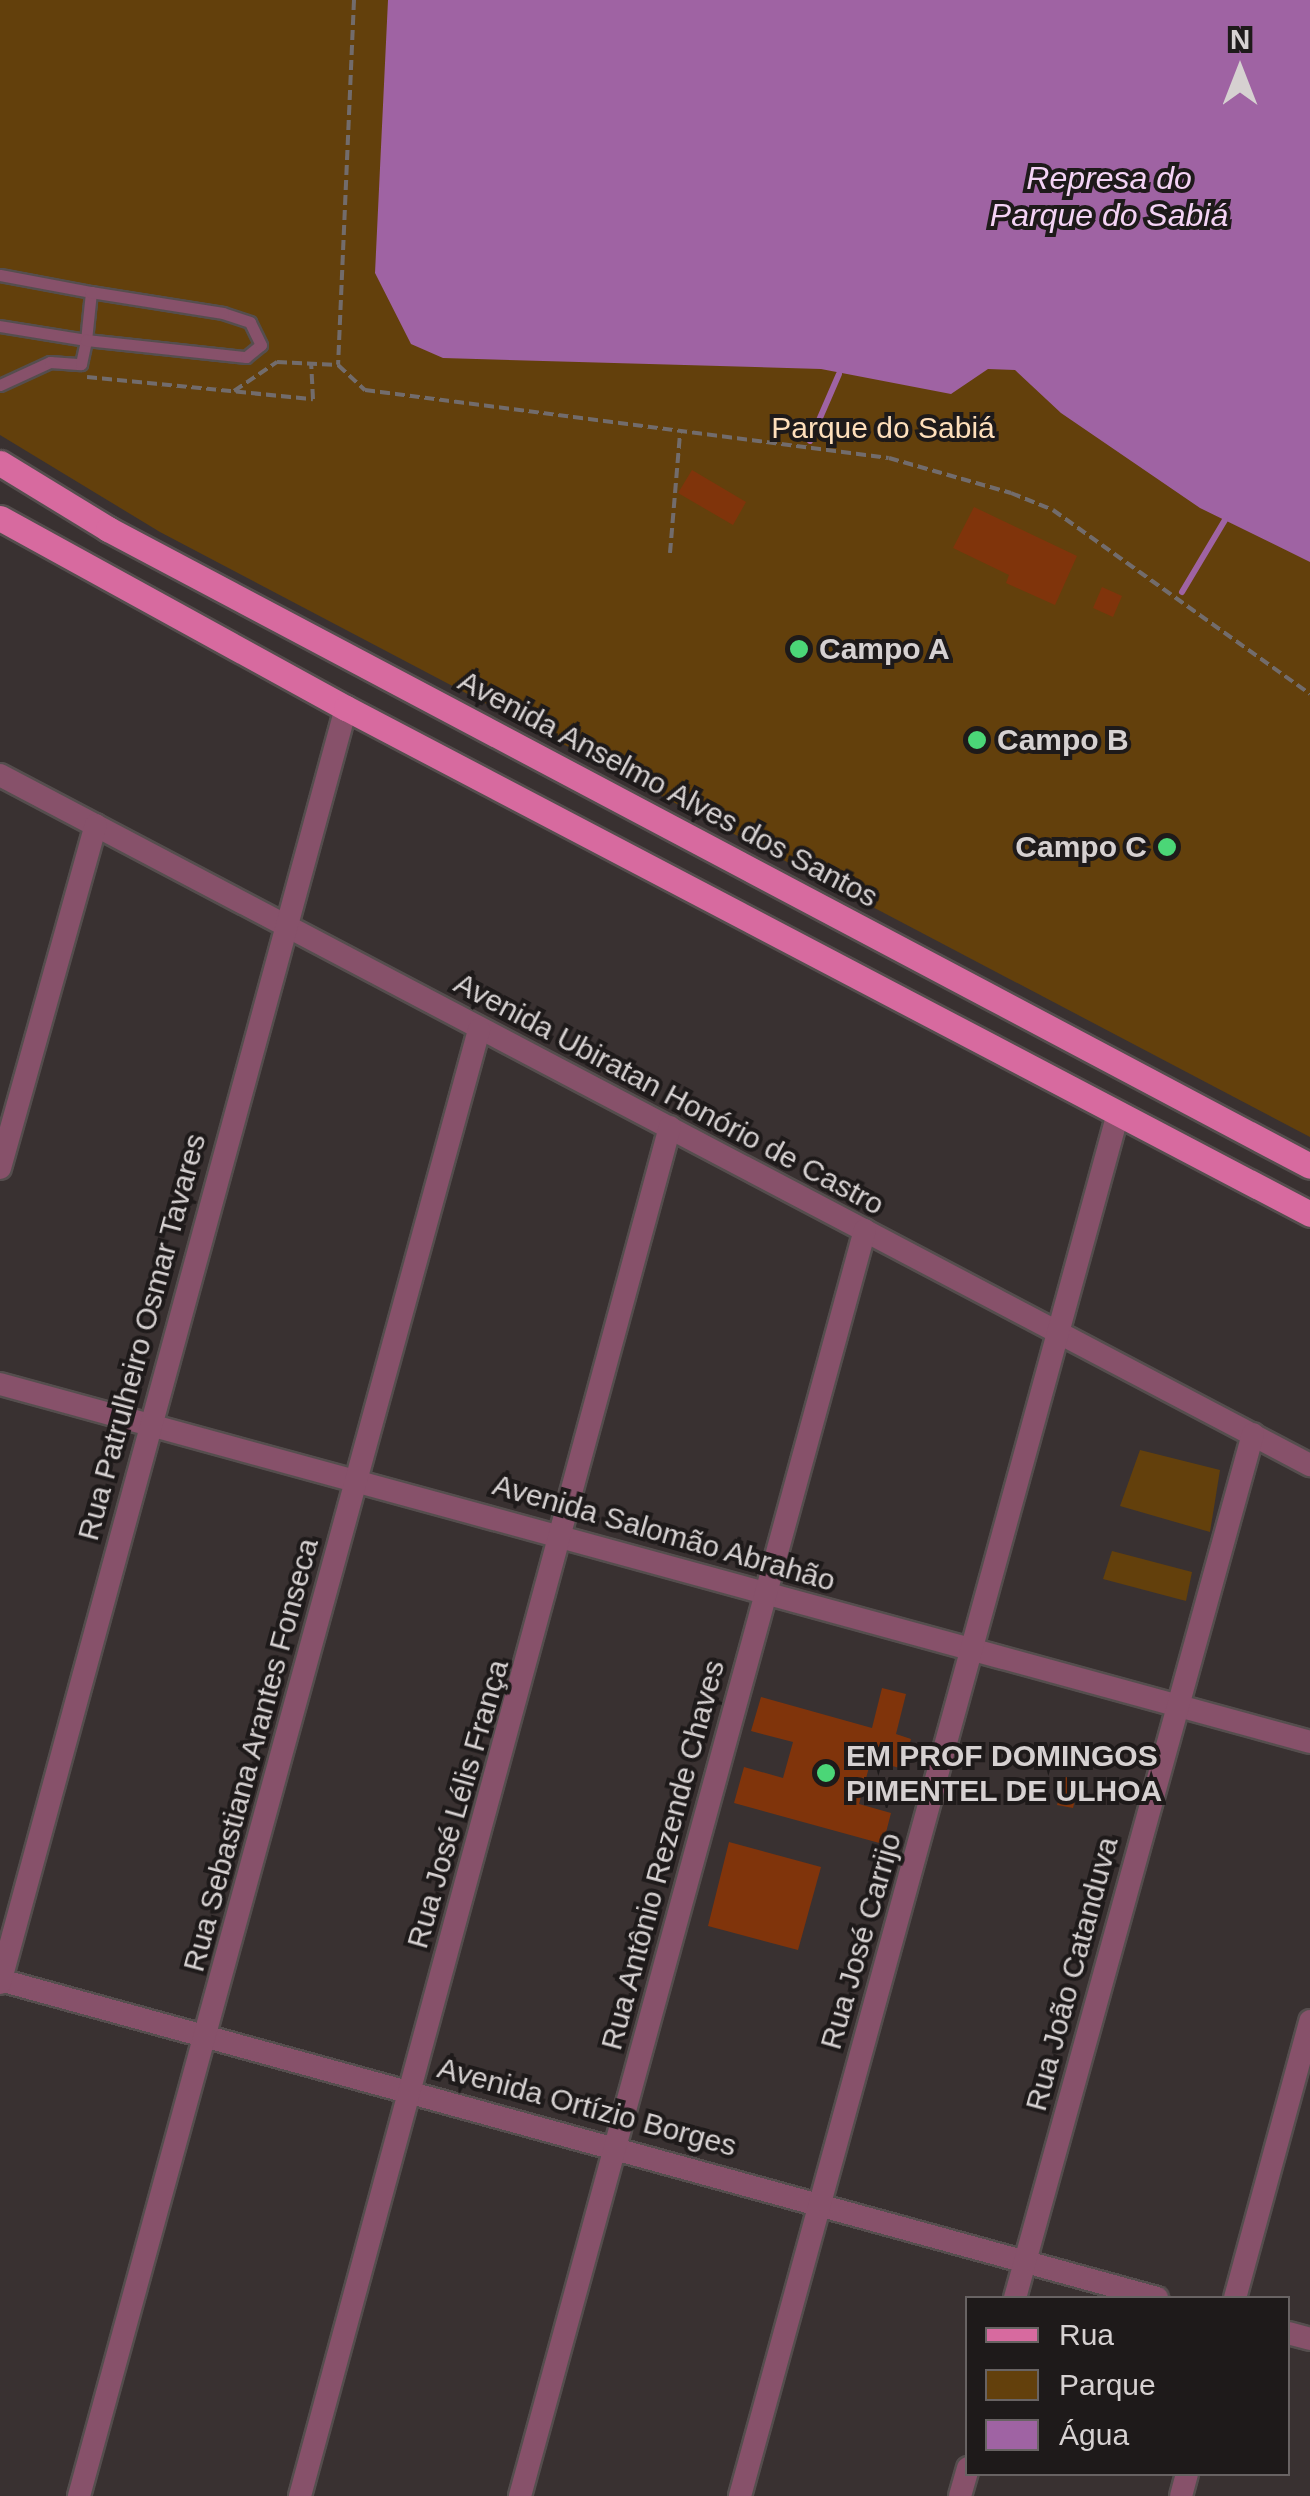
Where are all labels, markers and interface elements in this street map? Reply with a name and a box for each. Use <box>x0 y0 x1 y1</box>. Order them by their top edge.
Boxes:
north arrow <box>1190 20 1290 120</box>
text: N <box>1230 24 1250 55</box>
water label: Represa do Parque do Sabiá <box>990 160 1228 235</box>
park label: Parque do Sabiá <box>771 410 995 446</box>
place label: Campo A <box>819 631 951 667</box>
marker: Campo A <box>788 638 810 660</box>
street label: Avenida Anselmo Alves dos Santos <box>451 662 885 916</box>
place label: Campo B <box>997 722 1129 758</box>
marker: Campo B <box>966 729 988 751</box>
place label: Campo C <box>1015 829 1147 865</box>
marker: Campo C <box>1156 836 1178 858</box>
street label: Avenida Ubiratan Honório de Castro <box>448 965 890 1223</box>
street label: Rua Patrulheiro Osmar Tavares <box>70 1129 214 1545</box>
street label: Avenida Salomão Abrahão <box>488 1467 840 1599</box>
street label: Rua Sebastiana Arantes Fonseca <box>176 1534 326 1976</box>
street label: Rua Antônio Rezende Chaves <box>593 1655 733 2055</box>
street label: Rua José Lélis França <box>400 1656 516 1952</box>
place label: EM PROF DOMINGOS PIMENTEL DE ULHOA <box>846 1738 1163 1808</box>
marker: EM PROF DOMINGOS PIMENTEL DE ULHOA <box>815 1762 837 1784</box>
street label: Rua José Carrijo <box>813 1829 909 2053</box>
street label: Rua João Catanduva <box>1018 1833 1126 2115</box>
street label: Avenida Ortízio Borges <box>434 2050 740 2164</box>
legend <box>965 2296 1290 2476</box>
text: Rua <box>1059 2318 1114 2351</box>
text: Parque <box>1059 2368 1156 2401</box>
text: Água <box>1059 2418 1129 2451</box>

